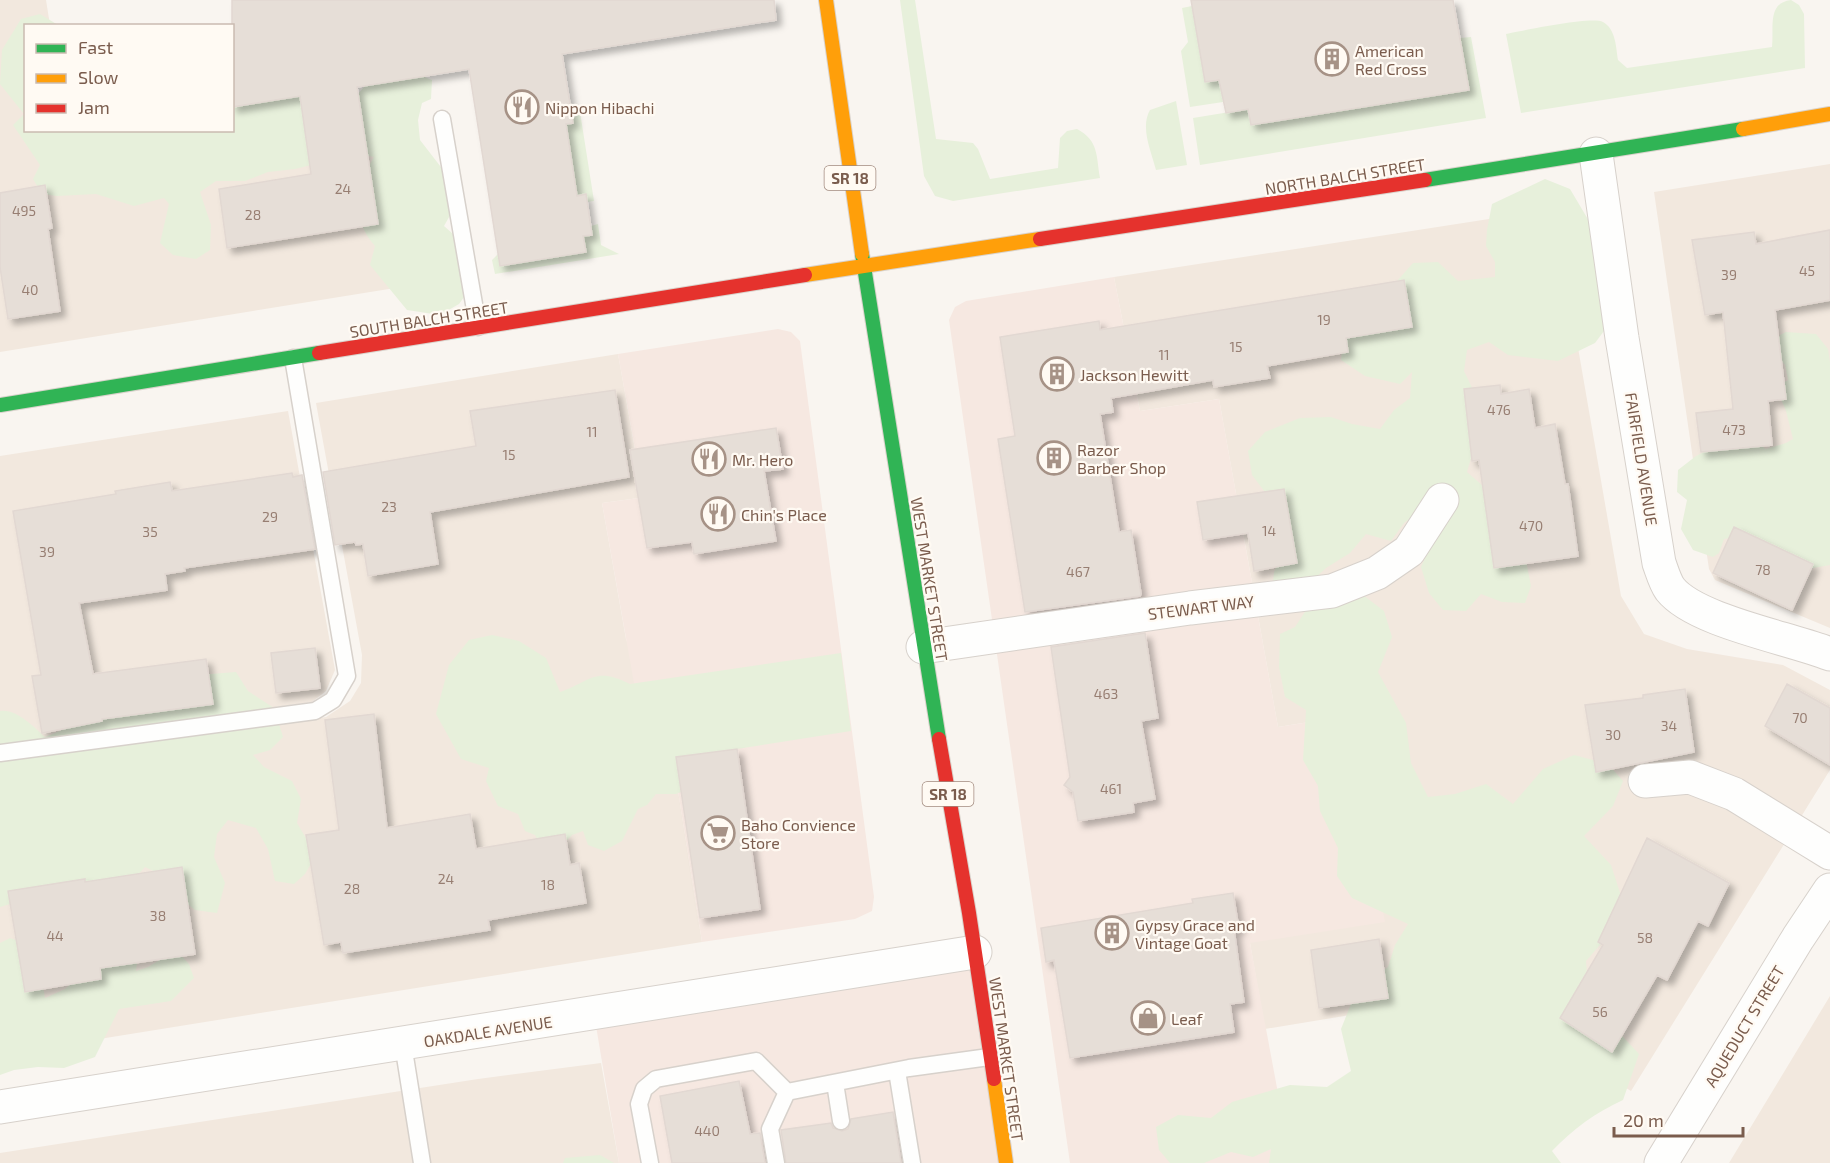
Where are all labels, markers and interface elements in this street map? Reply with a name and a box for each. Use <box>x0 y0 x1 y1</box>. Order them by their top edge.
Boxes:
legend <box>24 24 234 132</box>
text: Fast <box>78 36 113 58</box>
building icon: American Red Cross <box>1314 41 1350 77</box>
place label: American Red Cross <box>1355 41 1427 78</box>
text: Slow <box>78 66 119 88</box>
restaurant icon: Nippon Hibachi <box>504 89 540 125</box>
text: Jam <box>78 96 110 118</box>
place label: Nippon Hibachi <box>545 98 654 117</box>
street label: NORTH BALCH STREET <box>1264 154 1426 198</box>
road number: SR 18 <box>824 166 876 190</box>
house number: 24 <box>335 180 351 197</box>
house number: 495 <box>12 202 36 219</box>
house number: 28 <box>245 206 261 223</box>
house number: 45 <box>1799 262 1815 279</box>
house number: 39 <box>1721 266 1737 283</box>
house number: 40 <box>21 281 39 298</box>
street label: SOUTH BALCH STREET <box>348 297 510 341</box>
house number: 19 <box>1317 311 1331 328</box>
house number: 15 <box>1229 338 1243 355</box>
house number: 11 <box>1158 346 1170 363</box>
building icon: Jackson Hewitt <box>1039 356 1075 392</box>
place label: Jackson Hewitt <box>1080 365 1189 384</box>
street label: FAIRFIELD AVENUE <box>1622 391 1662 527</box>
house number: 476 <box>1487 401 1511 418</box>
house number: 473 <box>1722 421 1746 438</box>
house number: 11 <box>586 423 598 440</box>
building icon: Razor Barber Shop <box>1036 440 1072 476</box>
place label: Razor Barber Shop <box>1077 440 1166 477</box>
restaurant icon: Mr. Hero <box>691 441 727 477</box>
house number: 15 <box>502 446 516 463</box>
place label: Mr. Hero <box>732 450 793 469</box>
restaurant icon: Chin's Place <box>700 496 736 532</box>
street label: WEST MARKET STREET <box>908 496 952 662</box>
house number: 23 <box>381 498 397 515</box>
place label: Chin's Place <box>741 505 827 524</box>
house number: 29 <box>262 508 278 525</box>
house number: 470 <box>1519 517 1543 534</box>
house number: 14 <box>1262 522 1276 539</box>
house number: 35 <box>142 523 158 540</box>
house number: 39 <box>39 543 55 560</box>
house number: 78 <box>1755 561 1771 578</box>
house number: 467 <box>1066 563 1090 580</box>
street label: STEWART WAY <box>1147 591 1255 623</box>
house number: 463 <box>1094 685 1118 702</box>
house number: 70 <box>1792 709 1808 726</box>
house number: 34 <box>1661 717 1677 734</box>
house number: 30 <box>1605 726 1621 743</box>
house number: 461 <box>1100 780 1122 797</box>
road number: SR 18 <box>922 782 974 806</box>
supermarket icon: Baho Convience Store <box>700 815 736 851</box>
place label: Baho Convience Store <box>741 815 856 852</box>
house number: 24 <box>438 870 454 887</box>
house number: 18 <box>541 876 555 893</box>
house number: 28 <box>344 880 360 897</box>
house number: 38 <box>150 907 166 924</box>
building icon: Gypsy Grace and Vintage Goat <box>1094 915 1130 951</box>
place label: Gypsy Grace and Vintage Goat <box>1135 915 1255 952</box>
house number: 44 <box>46 927 64 944</box>
house number: 58 <box>1637 929 1653 946</box>
street label: AQUEDUCT STREET <box>1700 962 1789 1091</box>
street label: WEST MARKET STREET <box>986 976 1028 1142</box>
shop icon: Leaf <box>1130 1000 1166 1036</box>
house number: 56 <box>1592 1003 1608 1020</box>
place label: Leaf <box>1171 1009 1204 1028</box>
street label: OAKDALE AVENUE <box>422 1011 554 1051</box>
scale bar <box>1614 1100 1743 1138</box>
text: 20 m <box>1623 1109 1664 1131</box>
house number: 440 <box>694 1122 720 1139</box>

